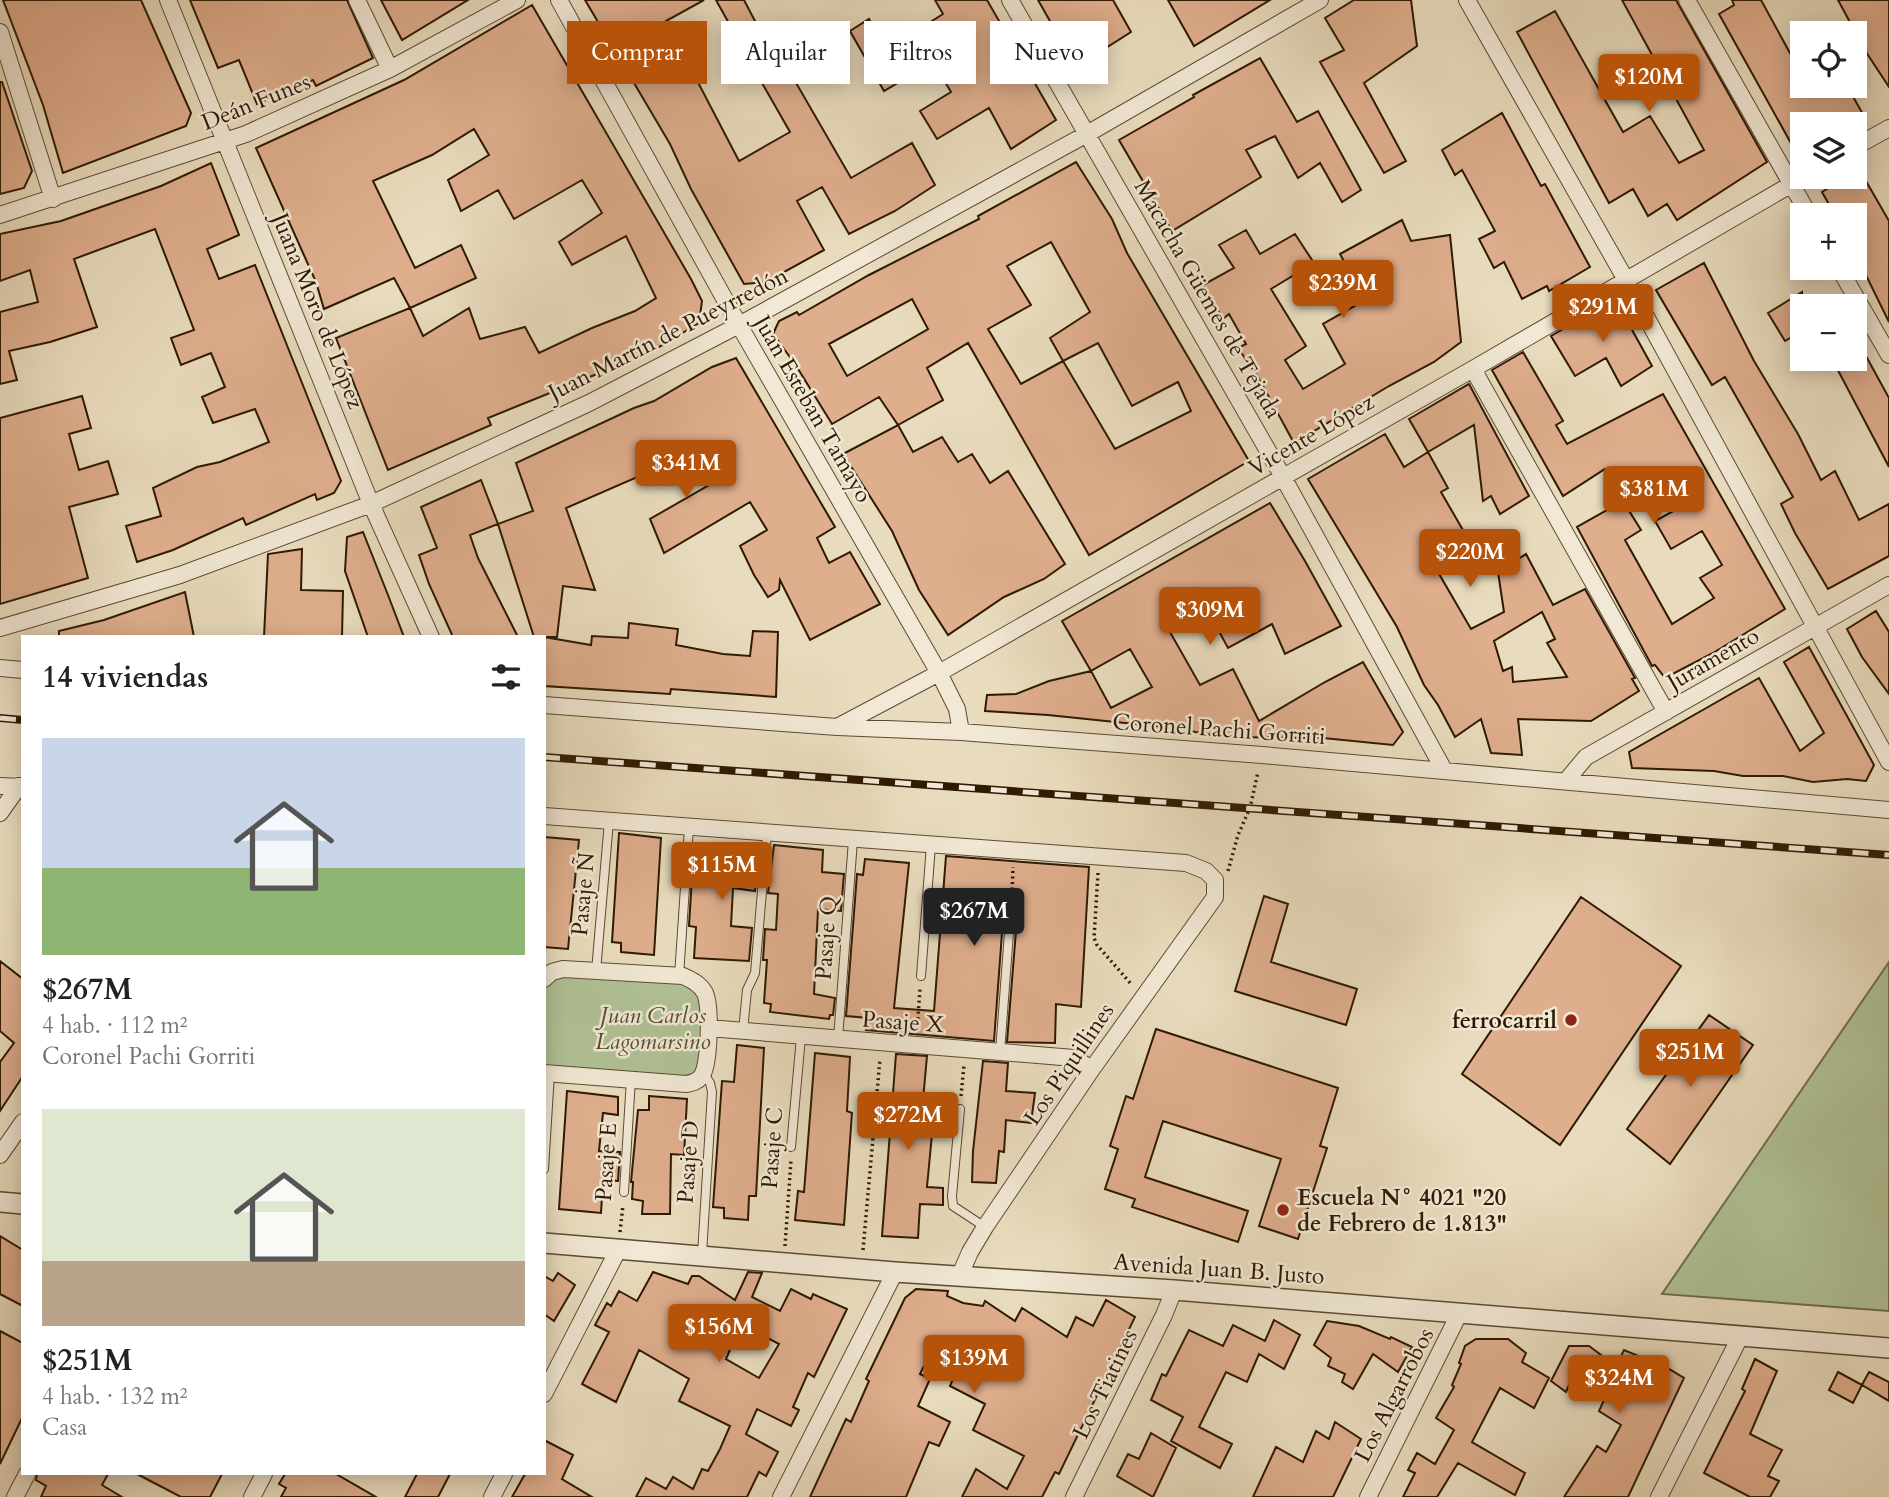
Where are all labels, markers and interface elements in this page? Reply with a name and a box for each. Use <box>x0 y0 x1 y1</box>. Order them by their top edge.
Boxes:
chip: Comprar <box>567 21 707 84</box>
chip: Alquilar <box>721 21 850 84</box>
chip: Filtros <box>864 21 976 84</box>
chip: Nuevo <box>990 21 1108 84</box>
map controls <box>1790 21 1867 371</box>
button: locate <box>1790 21 1867 98</box>
pin: $120M <box>1600 54 1698 114</box>
text: $120M <box>1614 61 1684 92</box>
street label: Deán Funes <box>197 66 315 138</box>
button: layers <box>1790 112 1867 189</box>
street label: Macacha Güemes de Tejada <box>1127 174 1289 424</box>
button: + <box>1790 203 1867 280</box>
street label: Juana Moro de López <box>263 206 371 414</box>
street label: Juan Martín de Pueyrredón <box>540 260 793 409</box>
pin: $239M <box>1294 260 1392 320</box>
text: $239M <box>1308 267 1378 298</box>
pin: $291M <box>1554 284 1652 344</box>
text: $291M <box>1568 291 1638 322</box>
button: − <box>1790 294 1867 371</box>
street label: Juan Esteban Tamayo <box>745 307 879 508</box>
street label: Vicente López <box>1242 386 1380 484</box>
pin: $341M <box>637 440 735 500</box>
text: $341M <box>651 447 721 478</box>
pin: $381M <box>1605 466 1703 526</box>
text: $381M <box>1619 473 1689 504</box>
pin: $220M <box>1421 530 1519 589</box>
text: $220M <box>1435 536 1505 567</box>
pin: $309M <box>1161 588 1259 647</box>
text: $309M <box>1175 594 1245 625</box>
street label: Juramento <box>1659 620 1765 699</box>
text: 14 viviendas <box>42 657 208 698</box>
icon: filters <box>487 658 525 696</box>
street label: Coronel Pachi Gorriti <box>1112 706 1326 752</box>
icon: home <box>221 783 347 909</box>
pin: $115M <box>673 842 771 902</box>
text: $115M <box>687 849 757 880</box>
street label: Pasaje Ñ <box>563 850 602 937</box>
pin: $267M <box>925 888 1023 948</box>
street label: Pasaje Q <box>808 895 844 981</box>
text: $267M <box>939 895 1009 926</box>
text: $267M <box>42 969 133 1010</box>
street label: Los Piquillines <box>1017 997 1121 1131</box>
park label: Juan Carlos Lagomarsino <box>595 1000 711 1057</box>
street label: Pasaje X <box>861 1004 946 1040</box>
place label: ferrocarril <box>1452 1005 1557 1036</box>
text: 4 hab. · 112 m² <box>42 1010 188 1041</box>
marker: ferrocarril <box>1563 1012 1579 1028</box>
pin: $251M <box>1641 1030 1739 1089</box>
text: $251M <box>1655 1036 1725 1067</box>
text: Coronel Pachi Gorriti <box>42 1041 255 1072</box>
pin: $272M <box>859 1092 957 1152</box>
text: $272M <box>873 1099 943 1130</box>
street label: Pasaje C <box>754 1106 790 1190</box>
street label: Pasaje D <box>670 1120 706 1204</box>
street label: Pasaje E <box>588 1122 624 1202</box>
icon: home <box>221 1154 347 1280</box>
place label: Escuela N° 4021 "20 de Febrero de 1.813" <box>1297 1182 1507 1239</box>
marker: Escuela N° 4021 "20 de Febrero de 1.813" <box>1275 1202 1291 1218</box>
street label: Avenida Juan B. Justo <box>1112 1246 1326 1292</box>
pin: $156M <box>670 1304 768 1364</box>
text: $156M <box>684 1311 754 1342</box>
street label: Los Algarrobos <box>1347 1322 1441 1468</box>
street label: Los Tiatines <box>1065 1324 1145 1444</box>
pin: $139M <box>925 1336 1023 1395</box>
text: $251M <box>42 1340 133 1381</box>
text: $139M <box>939 1342 1009 1373</box>
pin: $324M <box>1570 1356 1668 1415</box>
text: $324M <box>1584 1362 1654 1393</box>
text: 4 hab. · 132 m² <box>42 1381 188 1412</box>
text: Casa <box>42 1412 87 1443</box>

